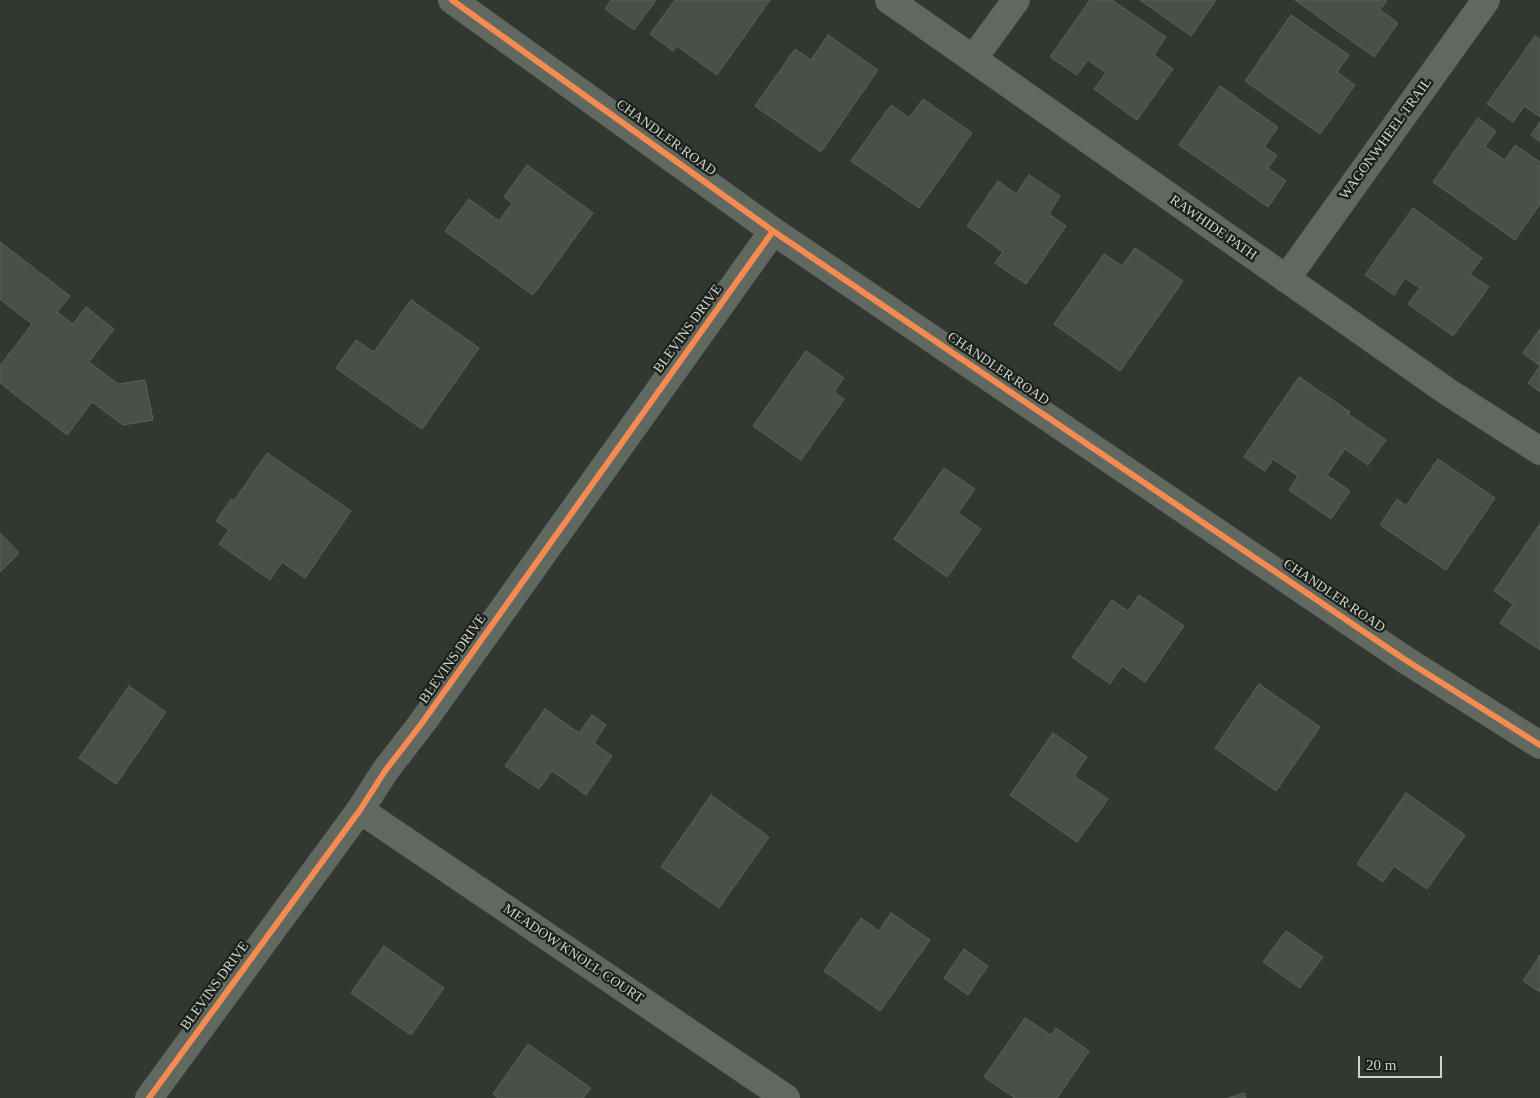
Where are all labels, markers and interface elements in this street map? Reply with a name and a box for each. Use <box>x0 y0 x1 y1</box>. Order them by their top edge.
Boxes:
street label: WAGONWHEEL TRAIL <box>1336 75 1436 203</box>
street label: CHANDLER ROAD <box>613 96 719 180</box>
street label: RAWHIDE PATH <box>1166 192 1260 264</box>
street label: BLEVINS DRIVE <box>650 281 726 377</box>
street label: CHANDLER ROAD <box>944 329 1052 409</box>
street label: CHANDLER ROAD <box>1280 556 1388 636</box>
street label: BLEVINS DRIVE <box>416 611 490 707</box>
street label: MEADOW KNOLL COURT <box>500 901 646 1007</box>
street label: BLEVINS DRIVE <box>177 938 253 1034</box>
scale bar <box>1360 1046 1444 1078</box>
text: 20 m <box>1366 1057 1396 1073</box>

